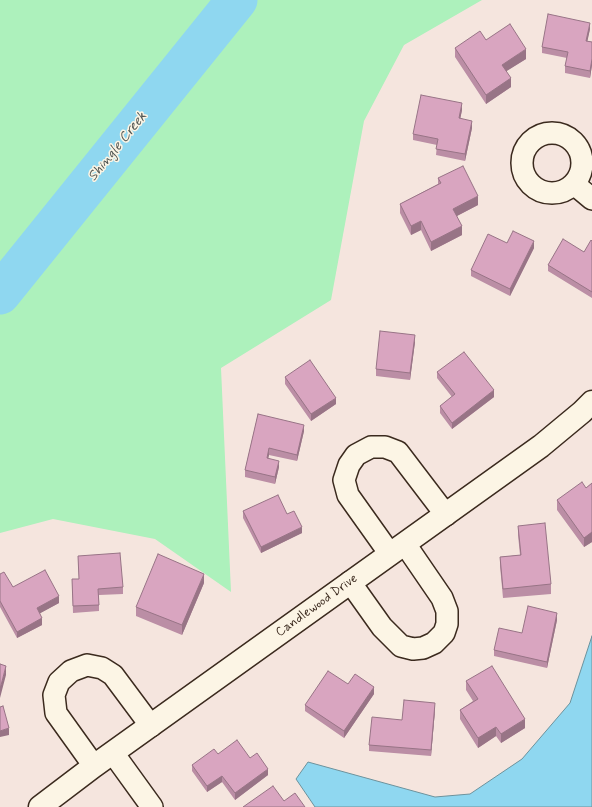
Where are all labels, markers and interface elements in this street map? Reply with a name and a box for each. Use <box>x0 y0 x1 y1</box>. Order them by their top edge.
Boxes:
water label: Shingle Creek <box>85 109 151 185</box>
street label: Candlewood Drive <box>273 571 361 641</box>

